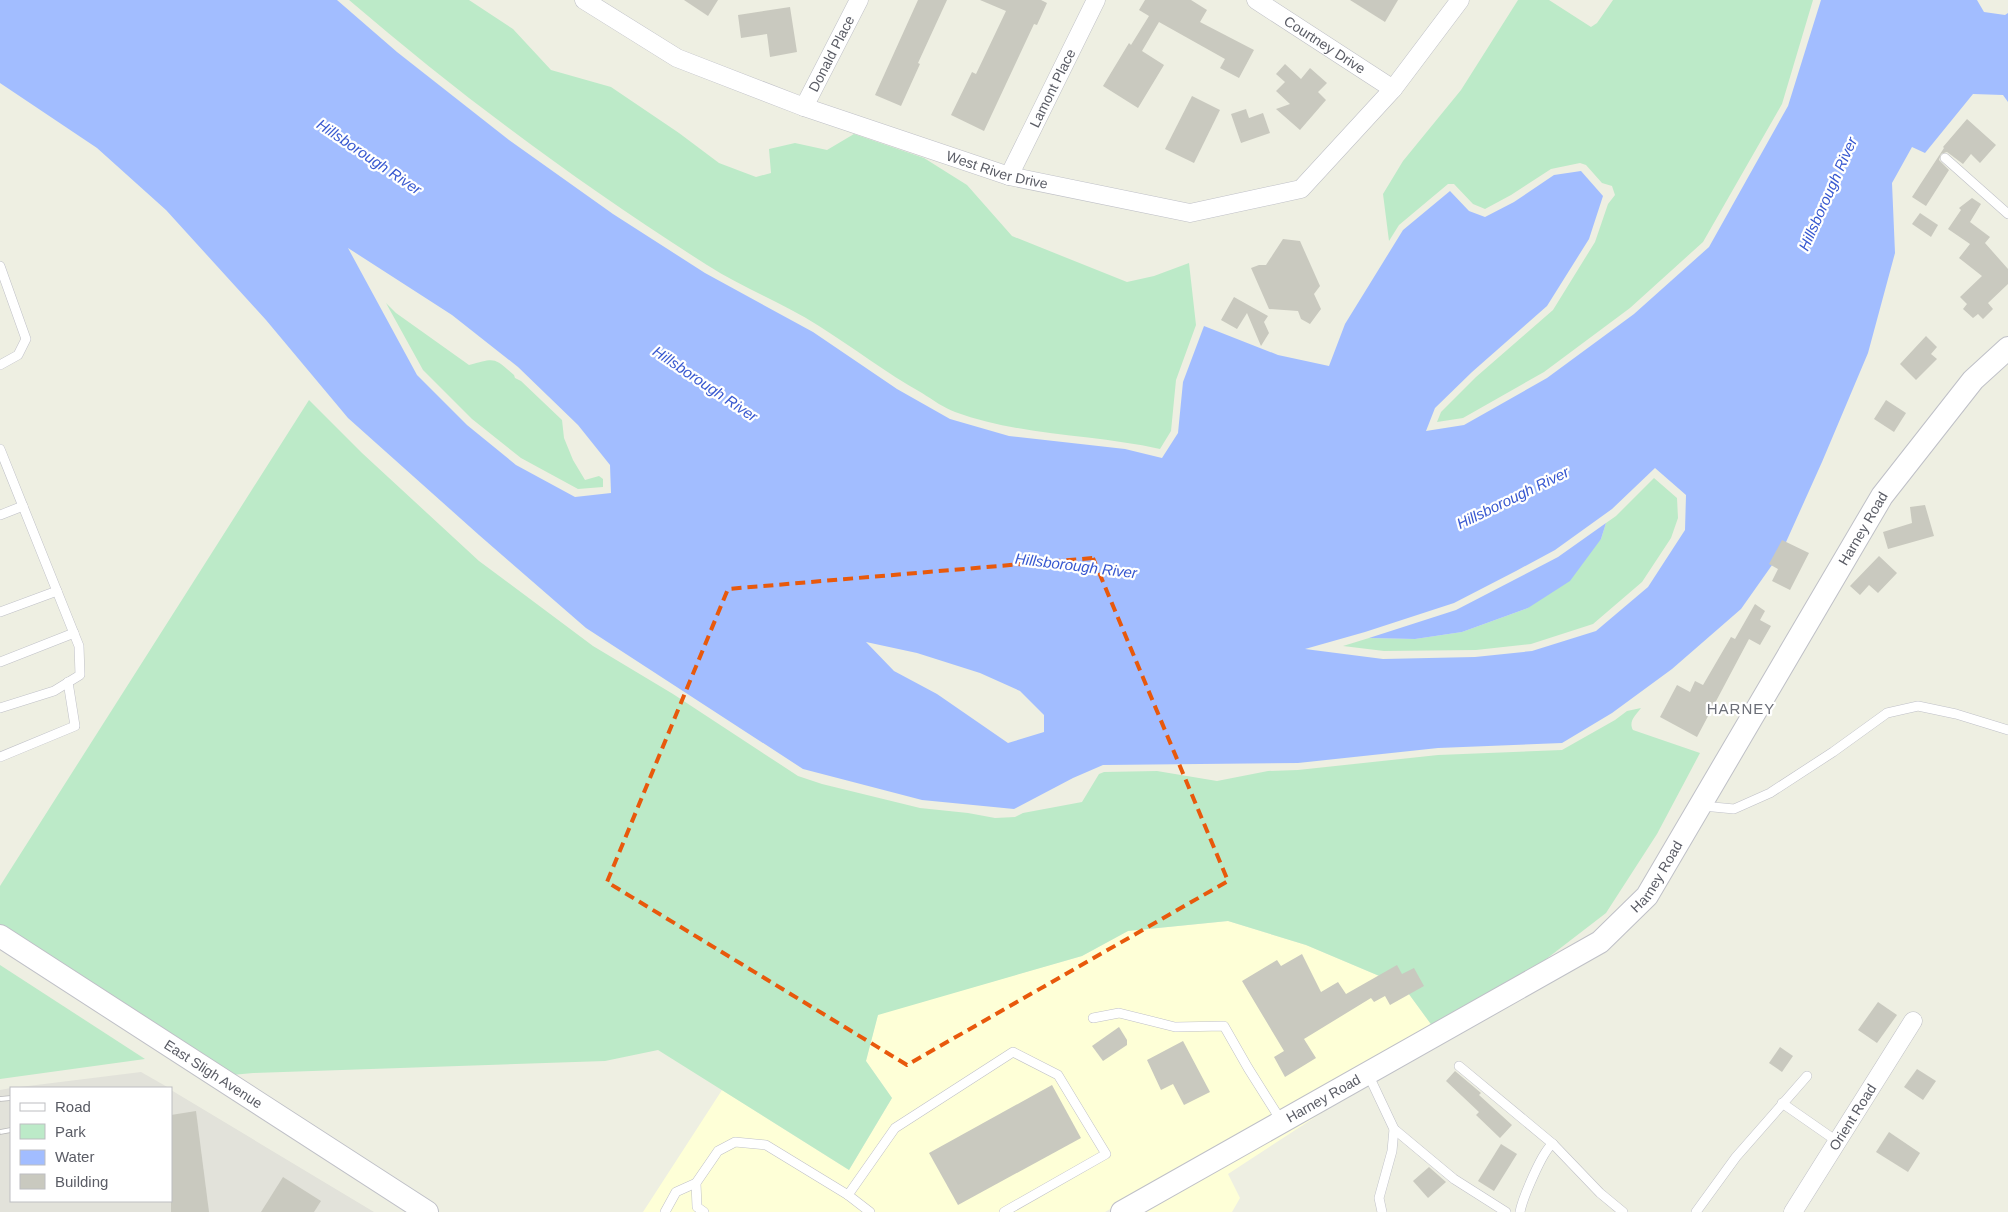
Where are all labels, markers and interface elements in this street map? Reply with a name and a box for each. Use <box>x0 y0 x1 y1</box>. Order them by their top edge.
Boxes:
street label: Courtney Drive <box>1281 12 1368 77</box>
street label: Donald Place <box>805 13 858 94</box>
street label: Lamont Place <box>1026 46 1079 130</box>
water label: Hillsborough River <box>314 115 426 198</box>
water label: Hillsborough River <box>1795 133 1861 253</box>
street label: West River Drive <box>944 148 1049 192</box>
water label: Hillsborough River <box>650 342 762 425</box>
water label: Hillsborough River <box>1454 463 1572 532</box>
street label: Harney Road <box>1835 489 1891 568</box>
water label: Hillsborough River <box>1014 550 1139 582</box>
district label: HARNEY <box>1707 700 1775 717</box>
street label: Harney Road <box>1627 838 1686 916</box>
street label: East Sligh Avenue <box>161 1036 265 1112</box>
street label: Harney Road <box>1283 1071 1363 1126</box>
street label: Orient Road <box>1826 1081 1879 1153</box>
legend <box>10 1087 172 1202</box>
text: Road <box>55 1098 91 1115</box>
text: Park <box>55 1123 86 1140</box>
text: Water <box>55 1148 94 1165</box>
text: Building <box>55 1173 108 1190</box>

